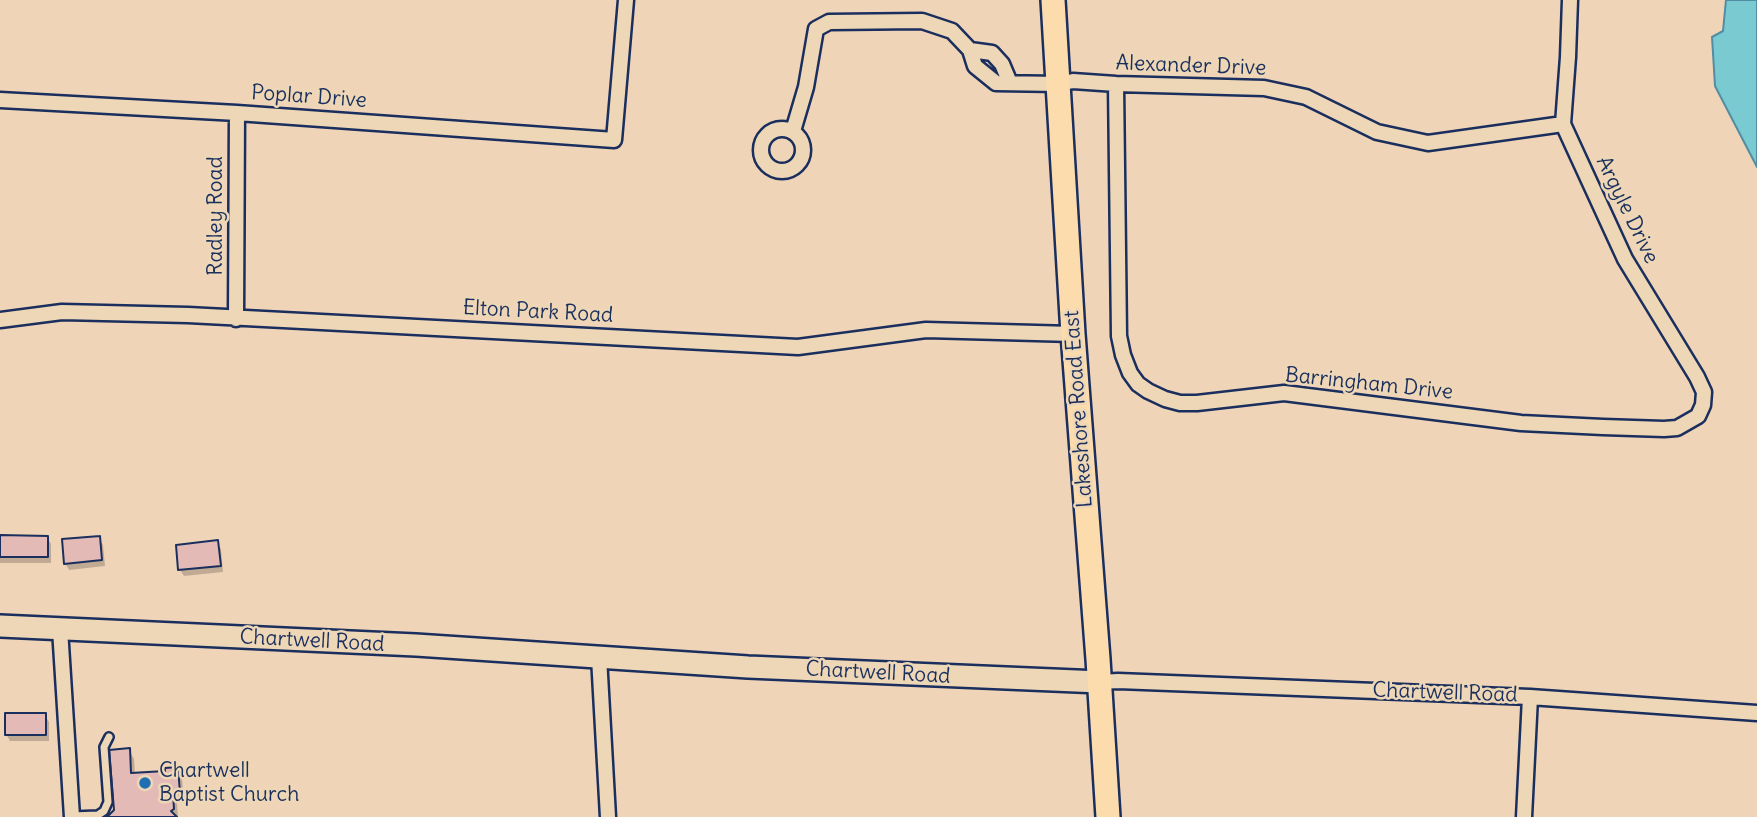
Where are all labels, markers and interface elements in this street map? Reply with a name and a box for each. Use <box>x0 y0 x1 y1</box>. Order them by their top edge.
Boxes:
street label: Alexander Drive <box>1115 51 1267 81</box>
street label: Poplar Drive <box>250 80 368 114</box>
street label: Argyle Drive <box>1590 152 1664 268</box>
street label: Radley Road <box>203 156 229 276</box>
street label: Elton Park Road <box>462 295 614 329</box>
street label: Lakeshore Road East <box>1060 309 1098 509</box>
street label: Barringham Drive <box>1284 363 1454 405</box>
street label: Chartwell Road <box>239 625 385 657</box>
street label: Chartwell Road <box>805 657 951 689</box>
street label: Chartwell Road <box>1372 678 1518 708</box>
place label: Chartwell Baptist Church <box>159 758 299 808</box>
marker: Chartwell Baptist Church <box>137 775 153 791</box>

